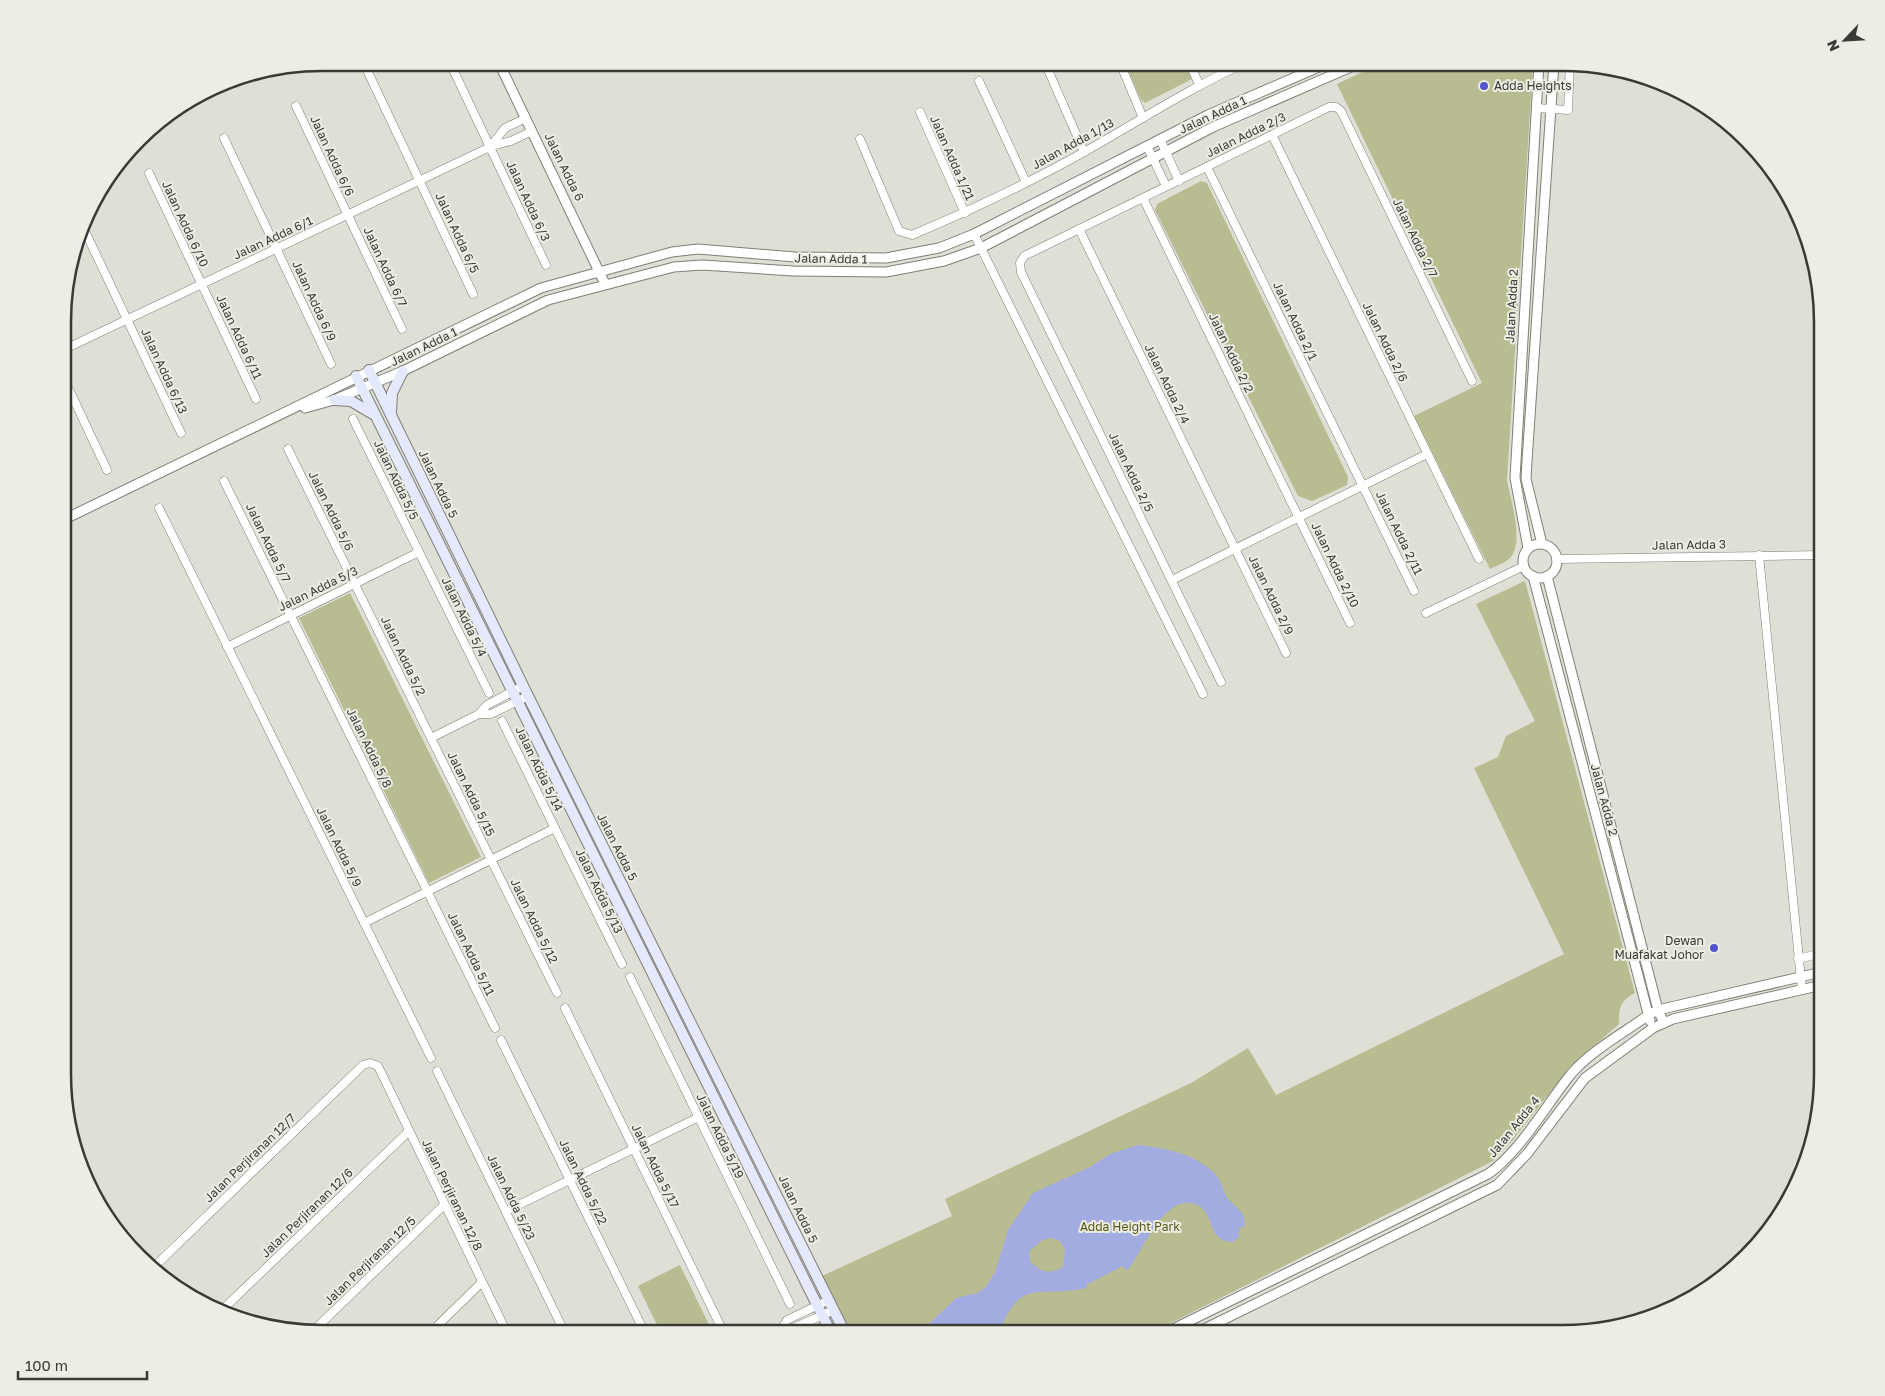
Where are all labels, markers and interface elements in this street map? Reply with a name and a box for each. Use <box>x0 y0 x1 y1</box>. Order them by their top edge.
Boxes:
north arrow <box>1820 15 1870 65</box>
text: N <box>1823 37 1843 54</box>
place label: Adda Heights <box>1494 78 1572 93</box>
marker: Adda Heights <box>1478 80 1490 92</box>
street label: Jalan Adda 1 <box>1177 92 1249 137</box>
street label: Jalan Adda 2/3 <box>1204 109 1288 160</box>
street label: Jalan Adda 6/6 <box>307 113 358 198</box>
street label: Jalan Adda 1/21 <box>927 113 978 203</box>
street label: Jalan Adda 1/13 <box>1029 115 1116 172</box>
street label: Jalan Adda 6 <box>541 130 587 203</box>
street label: Jalan Adda 6/3 <box>503 158 554 243</box>
street label: Jalan Adda 6/10 <box>159 178 212 269</box>
street label: Jalan Adda 6/5 <box>432 190 483 275</box>
street label: Jalan Adda 2/7 <box>1390 196 1441 280</box>
street label: Jalan Adda 6/1 <box>231 213 315 262</box>
street label: Jalan Adda 6/7 <box>360 225 410 309</box>
street label: Jalan Adda 1 <box>795 250 868 267</box>
street label: Jalan Adda 6/9 <box>289 258 340 343</box>
street label: Jalan Adda 2 <box>1502 269 1521 343</box>
street label: Jalan Adda 2/1 <box>1270 279 1321 363</box>
street label: Jalan Adda 6/11 <box>213 292 266 382</box>
street label: Jalan Adda 2/6 <box>1360 299 1411 384</box>
street label: Jalan Adda 2/2 <box>1206 311 1257 395</box>
street label: Jalan Adda 1 <box>388 324 460 369</box>
street label: Jalan Adda 6/13 <box>138 326 191 416</box>
street label: Jalan Adda 2/4 <box>1142 341 1193 426</box>
street label: Jalan Adda 2/5 <box>1106 430 1157 514</box>
street label: Jalan Adda 5/5 <box>371 438 422 522</box>
street label: Jalan Adda 5 <box>416 447 461 520</box>
street label: Jalan Adda 5/6 <box>306 468 357 553</box>
street label: Jalan Adda 2/11 <box>1373 488 1426 577</box>
street label: Jalan Adda 5/7 <box>243 501 294 585</box>
street label: Jalan Adda 2/10 <box>1308 520 1363 610</box>
street label: Jalan Adda 3 <box>1652 536 1726 553</box>
street label: Jalan Adda 2/9 <box>1246 552 1297 637</box>
street label: Jalan Adda 5/3 <box>276 563 360 614</box>
street label: Jalan Adda 5/4 <box>439 574 490 659</box>
street label: Jalan Adda 5/2 <box>378 614 429 698</box>
street label: Jalan Adda 5/8 <box>344 705 395 790</box>
street label: Jalan Adda 5/14 <box>512 724 567 814</box>
street label: Jalan Adda 5/15 <box>444 749 498 839</box>
street label: Jalan Adda 2 <box>1588 762 1621 838</box>
street label: Jalan Adda 5/9 <box>314 804 365 889</box>
street label: Jalan Adda 5 <box>594 810 641 883</box>
street label: Jalan Adda 5/13 <box>572 846 626 936</box>
street label: Jalan Adda 5/12 <box>507 876 561 966</box>
street label: Jalan Adda 5/11 <box>445 909 498 998</box>
place label: Dewan Muafakat Johor <box>1614 933 1704 962</box>
marker: Dewan Muafakat Johor <box>1708 942 1720 954</box>
street label: Jalan Adda 5/19 <box>693 1091 748 1181</box>
street label: Jalan Adda 4 <box>1484 1093 1543 1160</box>
street label: Jalan Perjiranan 12/7 <box>201 1110 298 1205</box>
street label: Jalan Adda 5/17 <box>629 1121 682 1210</box>
street label: Jalan Adda 5/22 <box>556 1136 611 1227</box>
street label: Jalan Perjiranan 12/8 <box>419 1137 486 1253</box>
street label: Jalan Adda 5/23 <box>484 1151 539 1242</box>
street label: Jalan Perjiranan 12/6 <box>258 1165 356 1260</box>
street label: Jalan Adda 5 <box>776 1172 821 1245</box>
street label: Jalan Perjiranan 12/5 <box>321 1213 419 1308</box>
park label: Adda Height Park <box>1080 1219 1180 1234</box>
scale bar <box>18 1348 146 1380</box>
text: 100 m <box>25 1356 68 1374</box>

